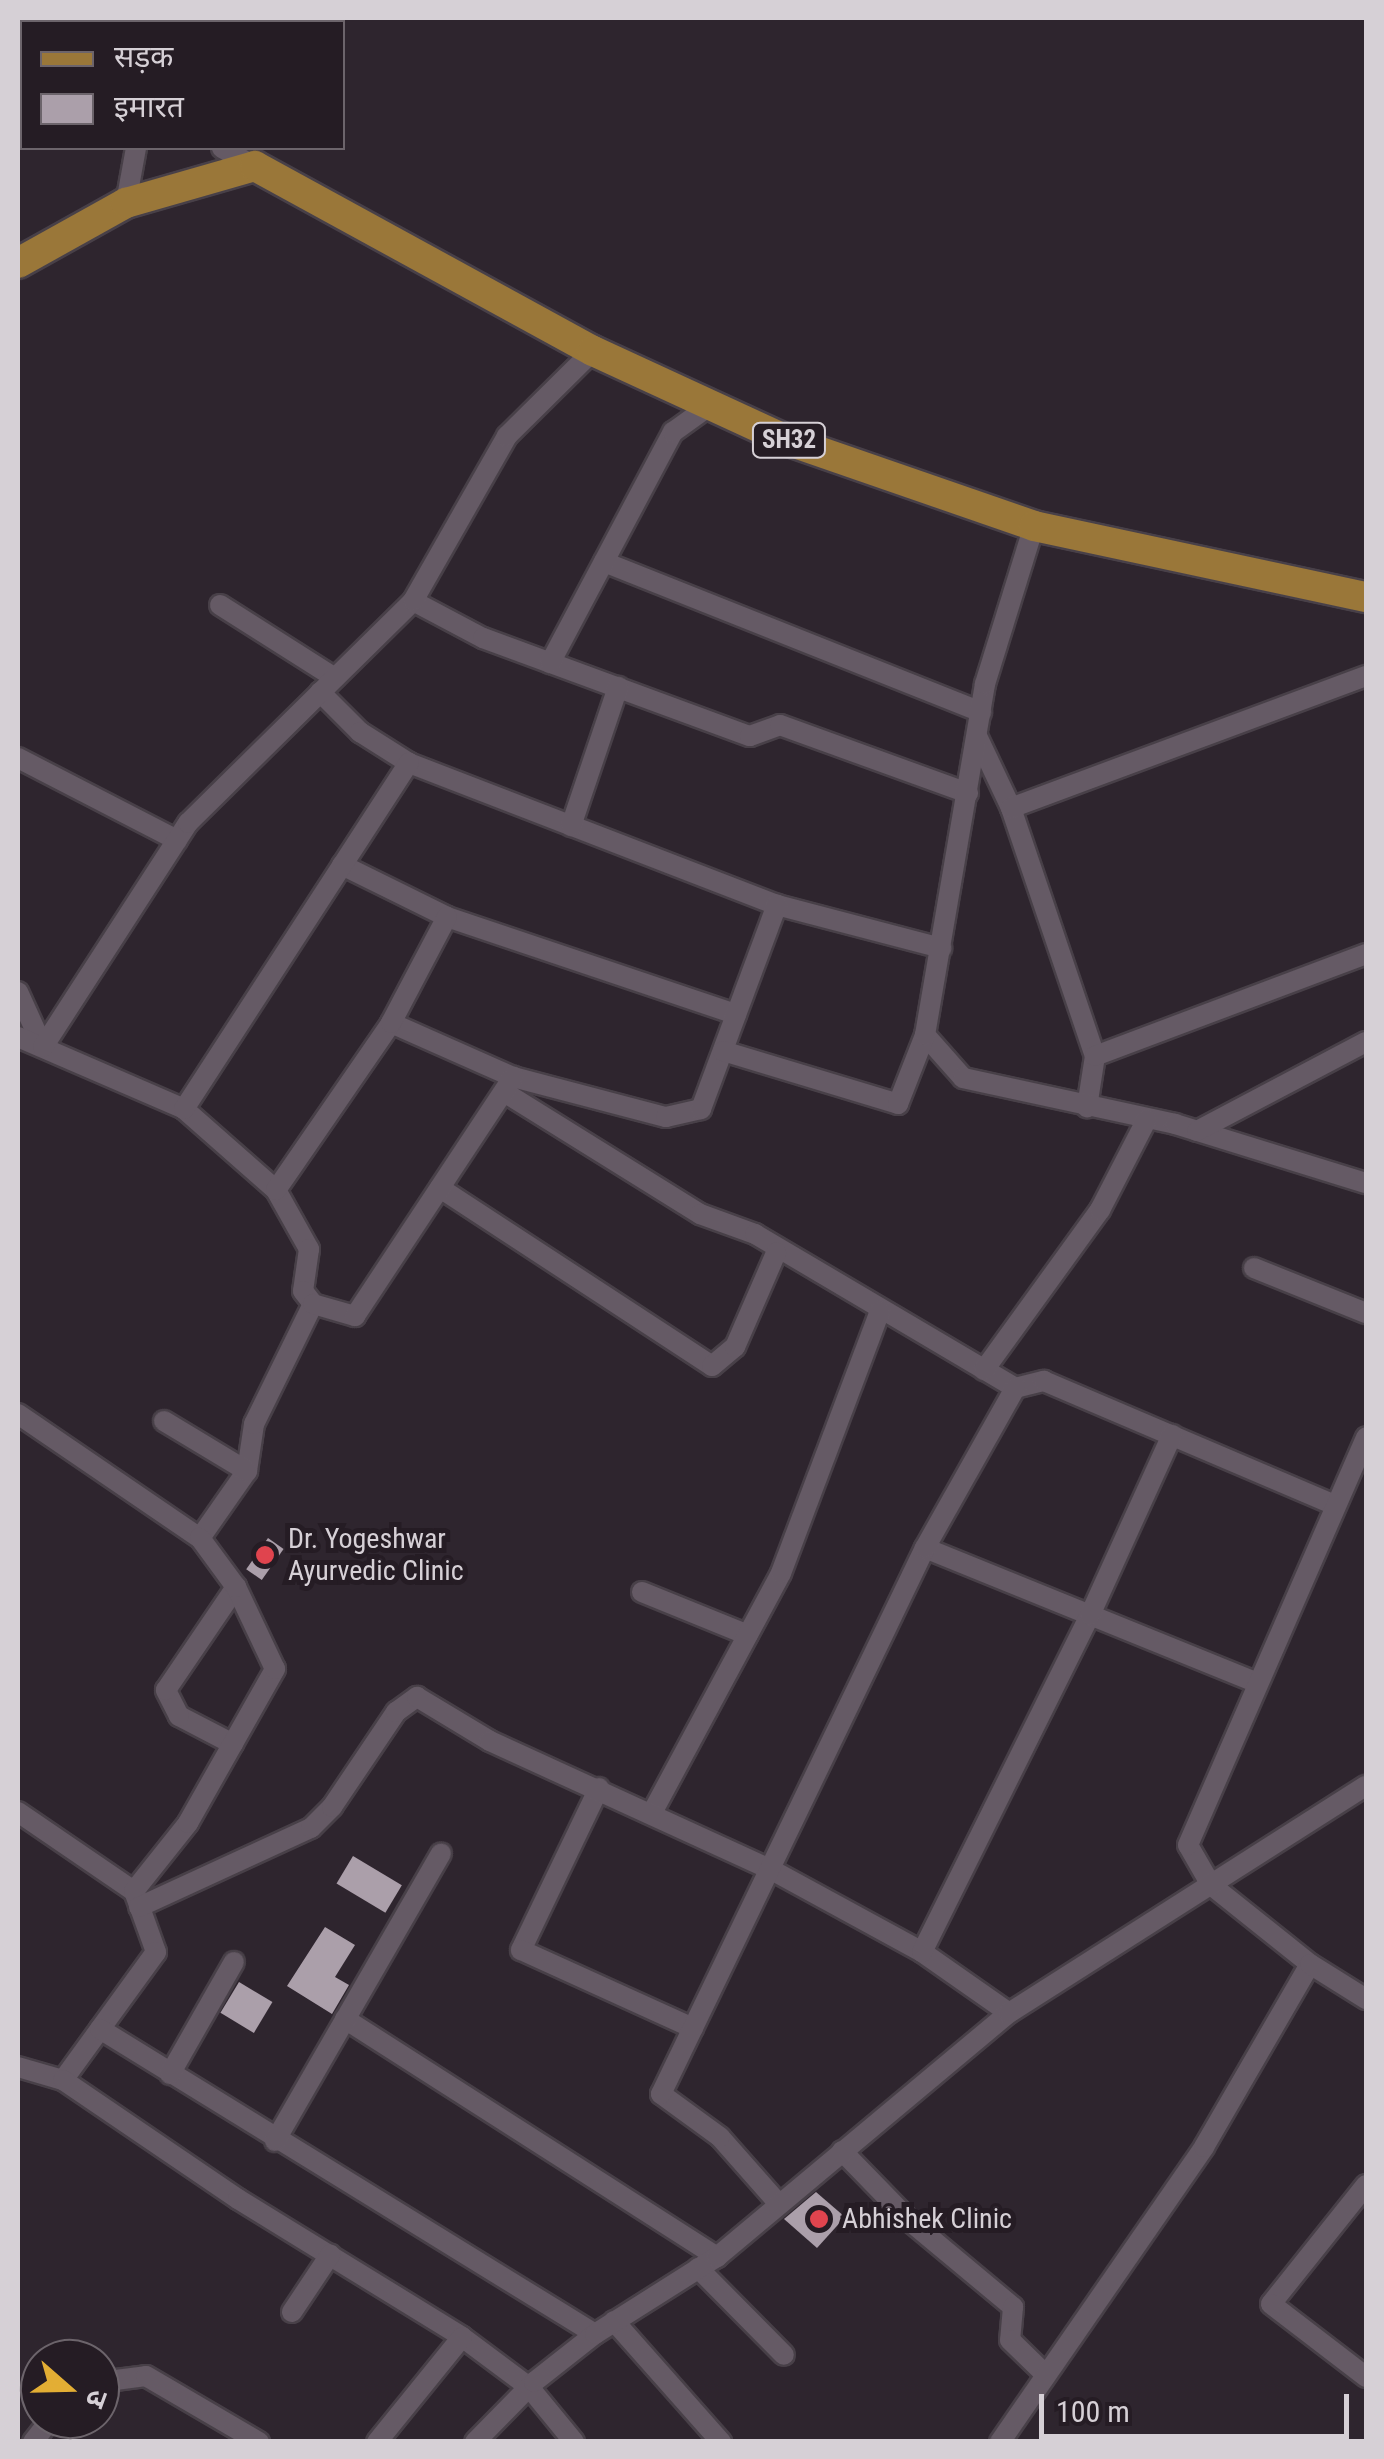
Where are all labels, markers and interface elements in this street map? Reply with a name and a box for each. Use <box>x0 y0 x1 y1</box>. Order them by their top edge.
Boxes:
legend <box>20 20 345 150</box>
text: सड़क <box>114 39 173 74</box>
text: इमारत <box>114 89 184 124</box>
road number: SH32 <box>752 420 826 460</box>
place label: Dr. Yogeshwar Ayurvedic Clinic <box>288 1522 464 1588</box>
marker: Dr. Yogeshwar Ayurvedic Clinic <box>252 1542 278 1568</box>
place label: Abhishek Clinic <box>842 2202 1012 2236</box>
marker: Abhishek Clinic <box>806 2206 832 2232</box>
north arrow <box>20 2339 120 2439</box>
scale bar <box>1044 2374 1354 2436</box>
text: उ <box>78 2385 115 2412</box>
text: 100 m <box>1056 2394 1130 2429</box>

